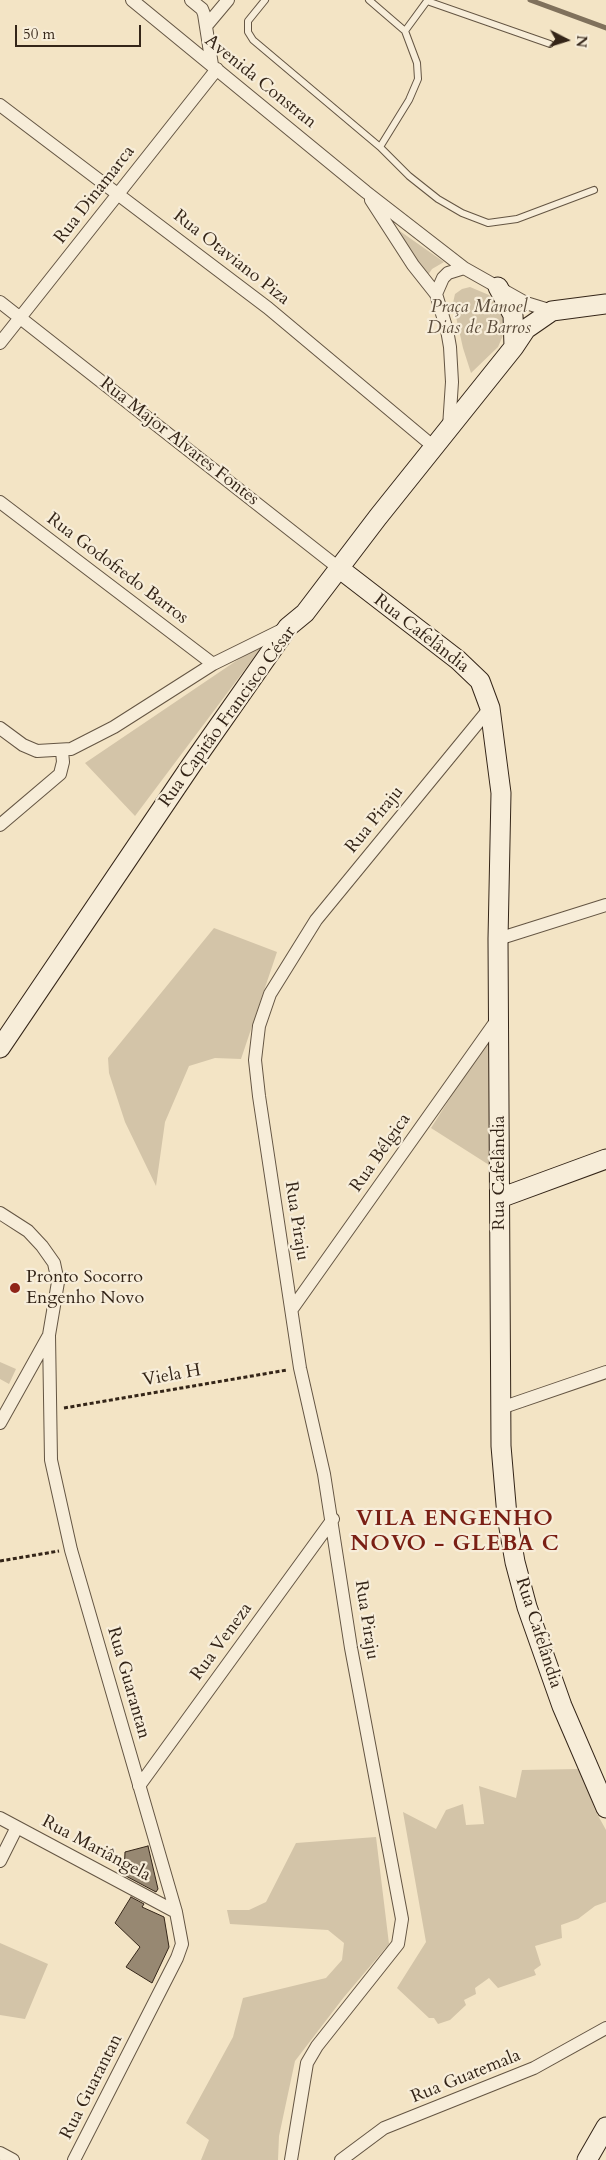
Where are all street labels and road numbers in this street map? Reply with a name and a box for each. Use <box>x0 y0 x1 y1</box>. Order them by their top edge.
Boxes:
street label: Avenida Constran <box>200 30 320 134</box>
street label: Rua Dinamarca <box>50 142 140 248</box>
street label: Rua Otaviano Piza <box>168 206 294 310</box>
street label: Rua Major Alvares Fontes <box>95 373 263 511</box>
street label: Rua Godofredo Barros <box>42 509 192 629</box>
street label: Rua Cafelândia <box>369 590 473 678</box>
street label: Rua Capitão Francisco César <box>155 622 301 812</box>
street label: Rua Piraju <box>341 782 409 858</box>
street label: Rua Bélgica <box>346 1109 416 1197</box>
street label: Rua Cafelândia <box>489 1115 511 1231</box>
street label: Rua Piraju <box>279 1180 313 1262</box>
street label: Viela H <box>141 1360 203 1392</box>
street label: Rua Cafelândia <box>510 1575 566 1691</box>
street label: Rua Piraju <box>349 1579 383 1661</box>
street label: Rua Veneza <box>187 1599 257 1685</box>
street label: Rua Guarantan <box>102 1625 154 1741</box>
street label: Rua Mariângela <box>38 1811 154 1887</box>
street label: Rua Guarantan <box>56 2031 128 2143</box>
street label: Rua Guatemala <box>408 2045 524 2109</box>

